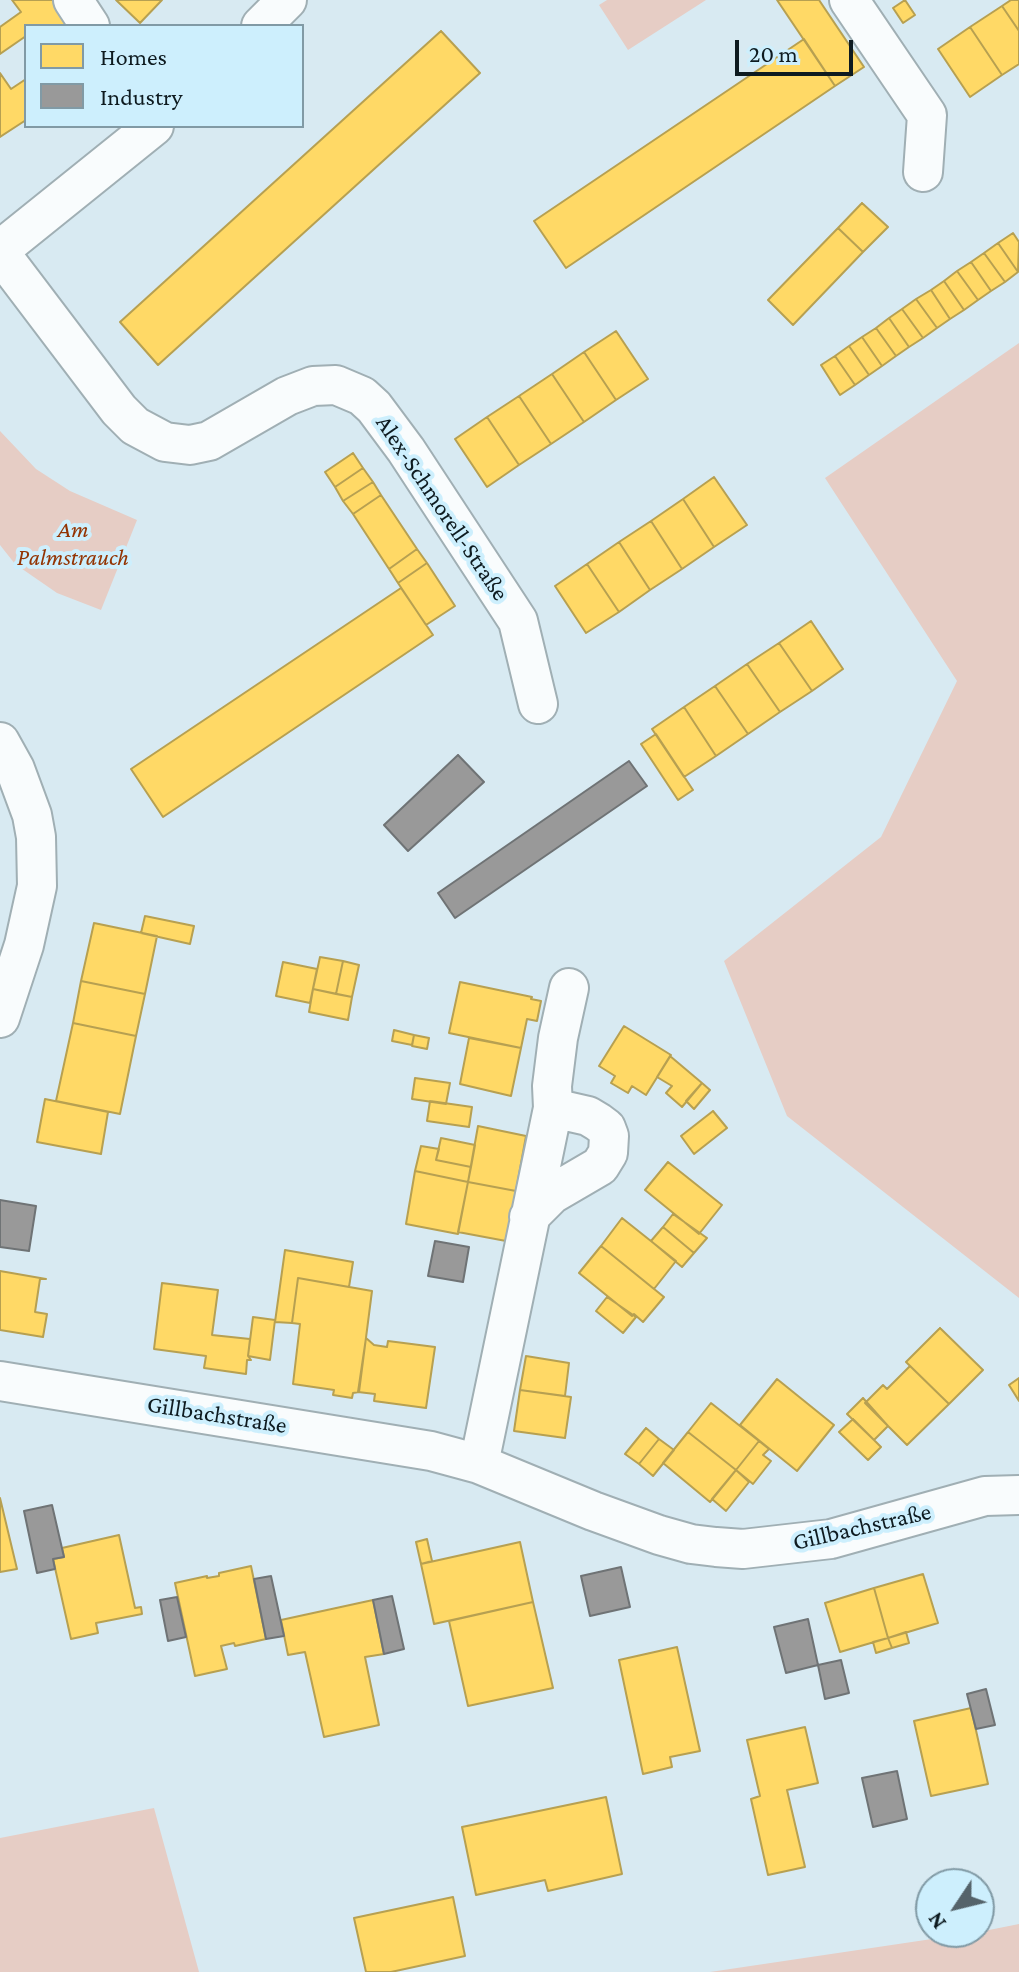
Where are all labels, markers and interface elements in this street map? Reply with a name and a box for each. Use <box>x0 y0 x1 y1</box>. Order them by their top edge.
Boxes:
legend <box>24 24 304 128</box>
scale bar <box>739 24 857 74</box>
text: 20 m <box>749 40 798 67</box>
text: Homes <box>100 43 167 70</box>
text: Industry <box>100 83 183 110</box>
street label: Alex-Schmorell-Straße <box>369 410 515 606</box>
park label: Am Palmstrauch <box>17 516 129 572</box>
street label: Gillbachstraße <box>145 1390 289 1440</box>
street label: Gillbachstraße <box>790 1497 934 1557</box>
north arrow <box>915 1868 995 1948</box>
text: N <box>922 1908 951 1934</box>

